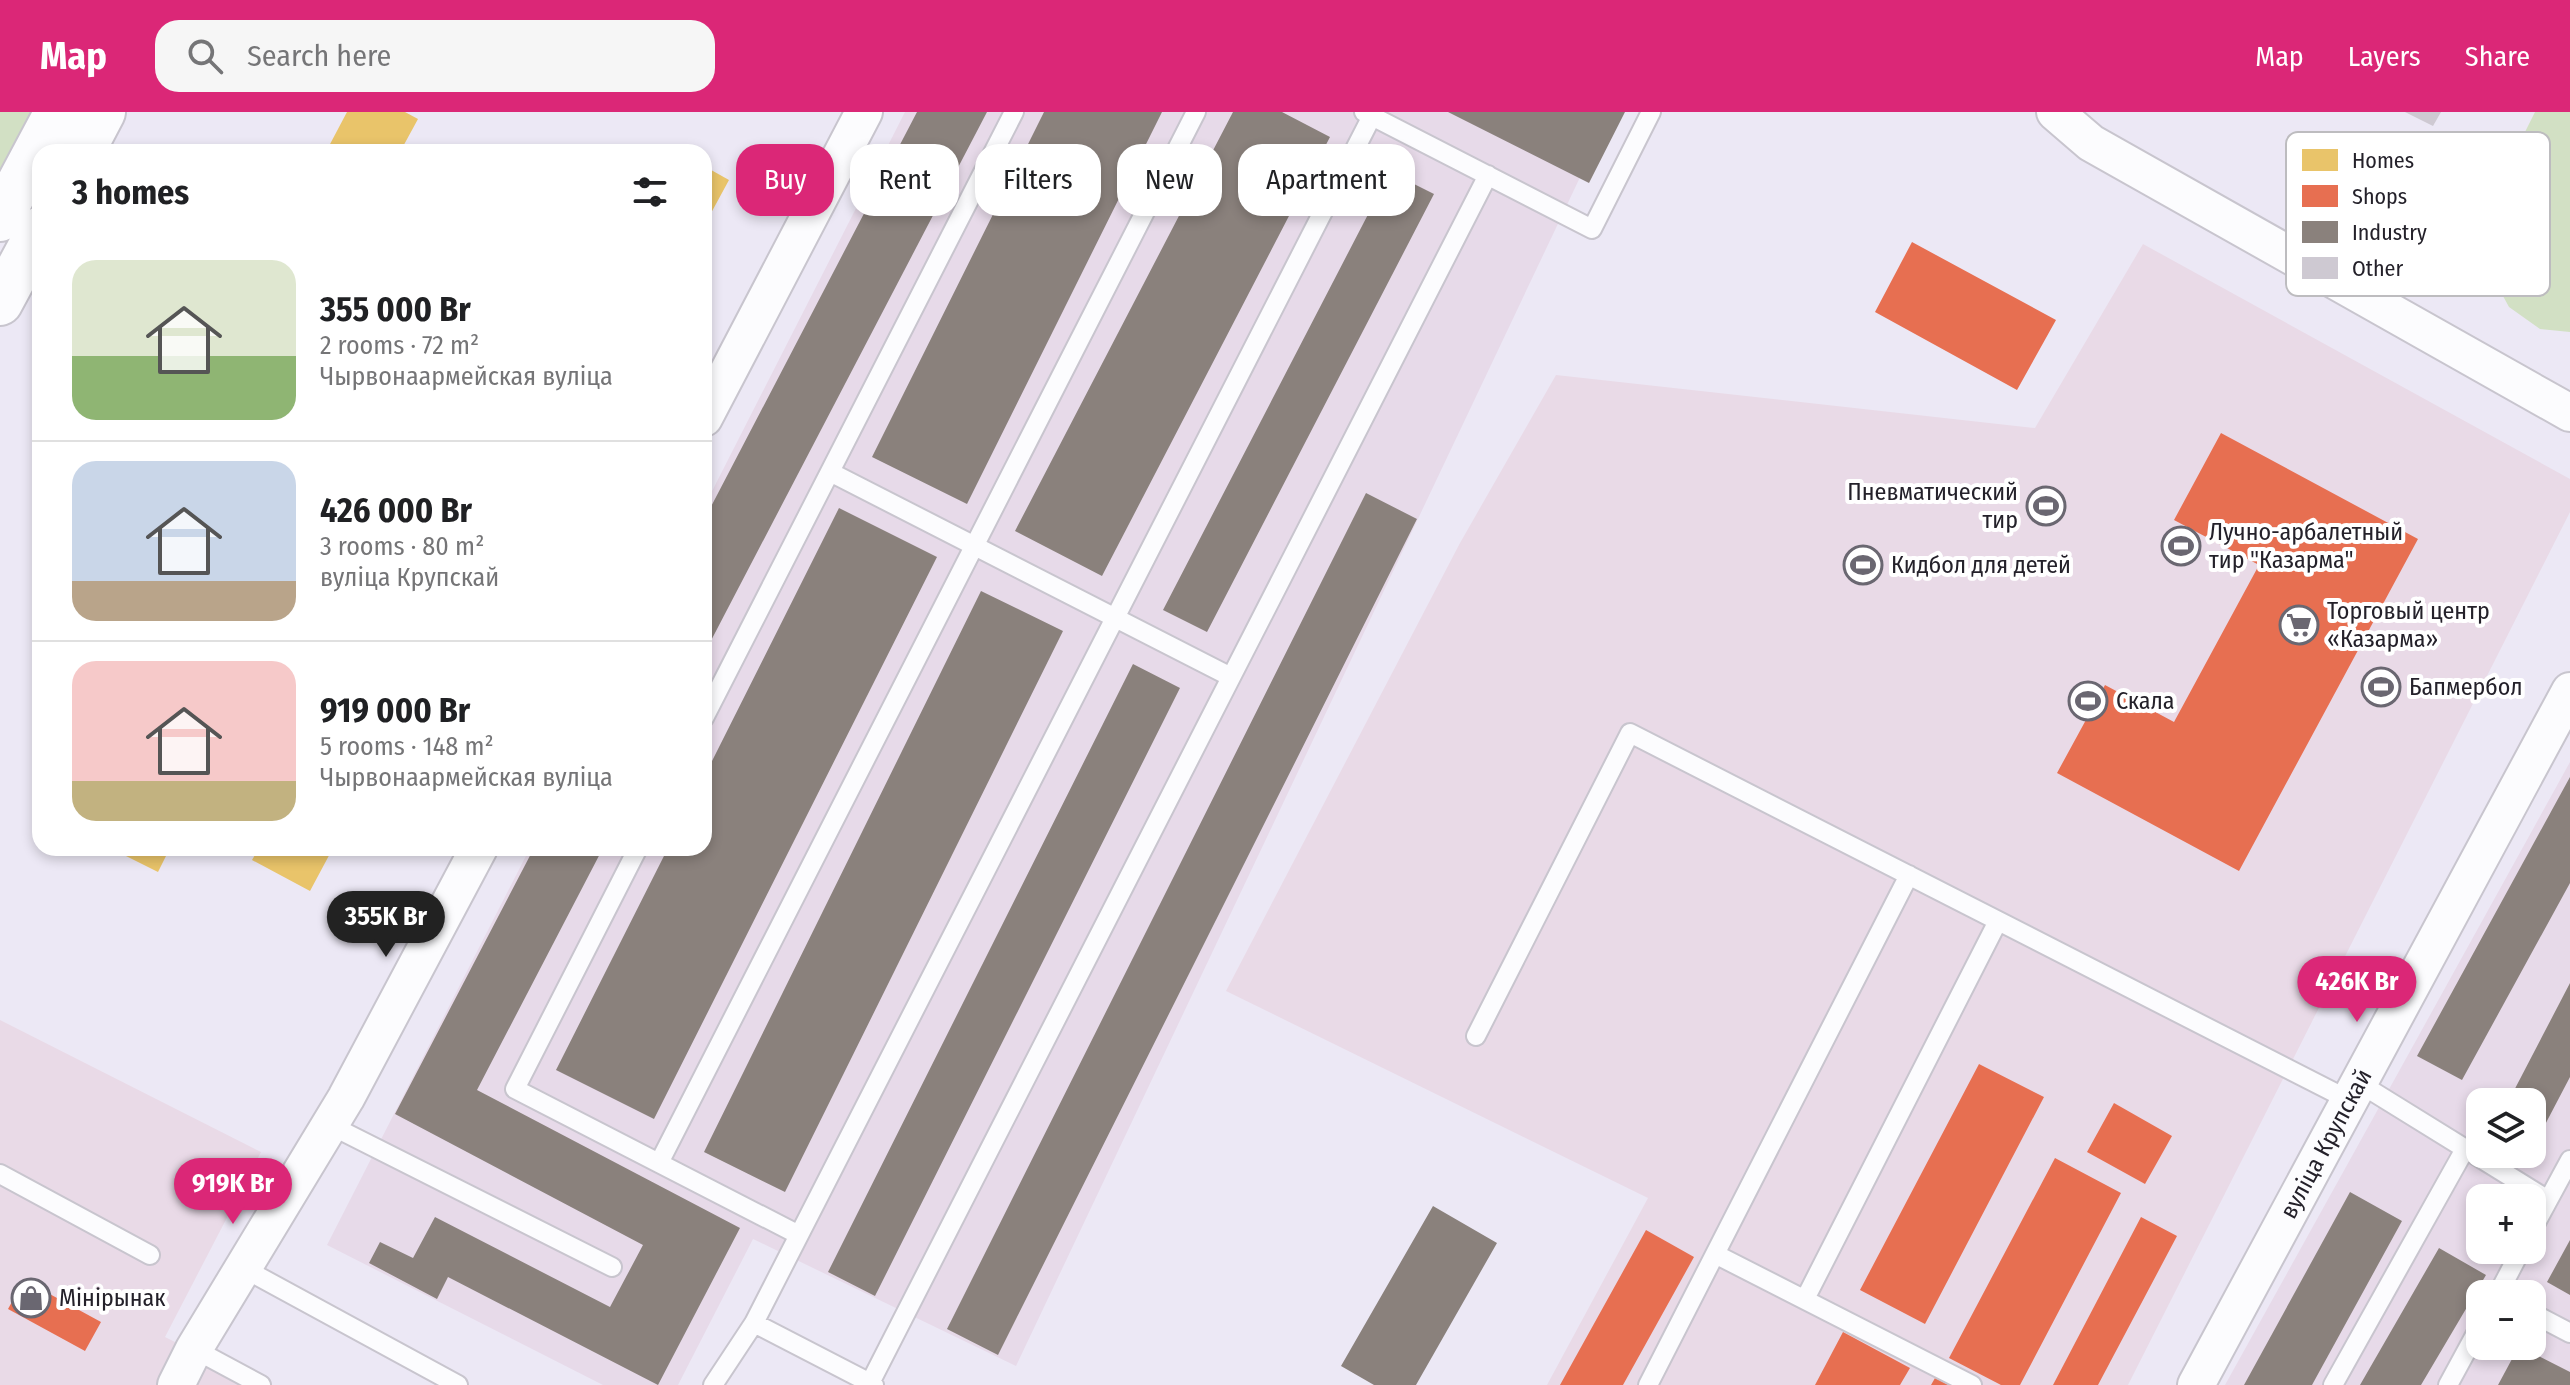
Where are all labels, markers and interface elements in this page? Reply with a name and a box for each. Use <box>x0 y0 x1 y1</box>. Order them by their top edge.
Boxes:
search box <box>155 20 715 92</box>
text: Map <box>40 33 107 79</box>
icon: search <box>183 34 227 78</box>
text: Search here <box>247 38 391 74</box>
text: Map <box>2255 40 2304 73</box>
text: Layers <box>2348 40 2421 73</box>
text: Share <box>2465 40 2530 73</box>
legend <box>2286 132 2550 296</box>
chip: Buy <box>736 144 834 216</box>
chip: Rent <box>850 144 959 216</box>
chip: Filters <box>975 144 1101 216</box>
chip: New <box>1117 144 1222 216</box>
chip: Apartment <box>1238 144 1415 216</box>
text: Homes <box>2352 147 2414 174</box>
icon: filters <box>628 170 672 214</box>
text: 3 homes <box>72 172 189 213</box>
text: Shops <box>2352 183 2407 210</box>
text: Industry <box>2352 219 2427 246</box>
text: Other <box>2352 255 2403 282</box>
text: 355 000 Br <box>320 289 471 330</box>
icon: home <box>136 292 232 388</box>
text: 2 rooms · 72 m² <box>320 330 479 361</box>
text: Чырвонаармейская вуліца <box>320 361 613 392</box>
place label: Пневматический тир <box>1847 478 2018 534</box>
sports icon: Пневматический тир <box>2025 485 2067 527</box>
text: 426 000 Br <box>320 490 472 531</box>
icon: home <box>136 493 232 589</box>
place label: Лучно-арбалетный тир "Казарма" <box>2209 518 2403 574</box>
sports icon: Лучно-арбалетный тир "Казарма" <box>2160 525 2202 567</box>
text: 3 rooms · 80 m² <box>320 531 484 562</box>
sports icon: Кидбол для детей <box>1842 544 1884 586</box>
place label: Кидбол для детей <box>1891 551 2071 579</box>
text: вуліца Крупскай <box>320 562 499 593</box>
place label: Торговый центр «Казарма» <box>2327 597 2490 653</box>
supermarket icon: Торговый центр «Казарма» <box>2278 604 2320 646</box>
sports icon: Бапмербол <box>2360 666 2402 708</box>
place label: Бапмербол <box>2409 673 2522 701</box>
sports icon: Скала <box>2067 680 2109 722</box>
place label: Скала <box>2116 687 2175 715</box>
text: 919 000 Br <box>320 690 470 731</box>
icon: home <box>136 693 232 789</box>
text: 5 rooms · 148 m² <box>320 731 494 762</box>
text: Чырвонаармейская вуліца <box>320 762 613 793</box>
pin: 355K Br <box>312 891 460 959</box>
text: 355K Br <box>345 901 427 932</box>
pin: 426K Br <box>2283 956 2431 1024</box>
text: 426K Br <box>2315 966 2399 997</box>
street label: вуліца Крупскай <box>2274 1064 2378 1223</box>
map controls <box>2466 1088 2546 1360</box>
button: layers <box>2466 1088 2546 1168</box>
pin: 919K Br <box>159 1158 307 1226</box>
text: 919K Br <box>192 1168 274 1199</box>
button: + <box>2466 1184 2546 1264</box>
shop icon: Мінірынак <box>10 1277 52 1319</box>
button: − <box>2466 1280 2546 1360</box>
place label: Мінірынак <box>59 1284 166 1312</box>

